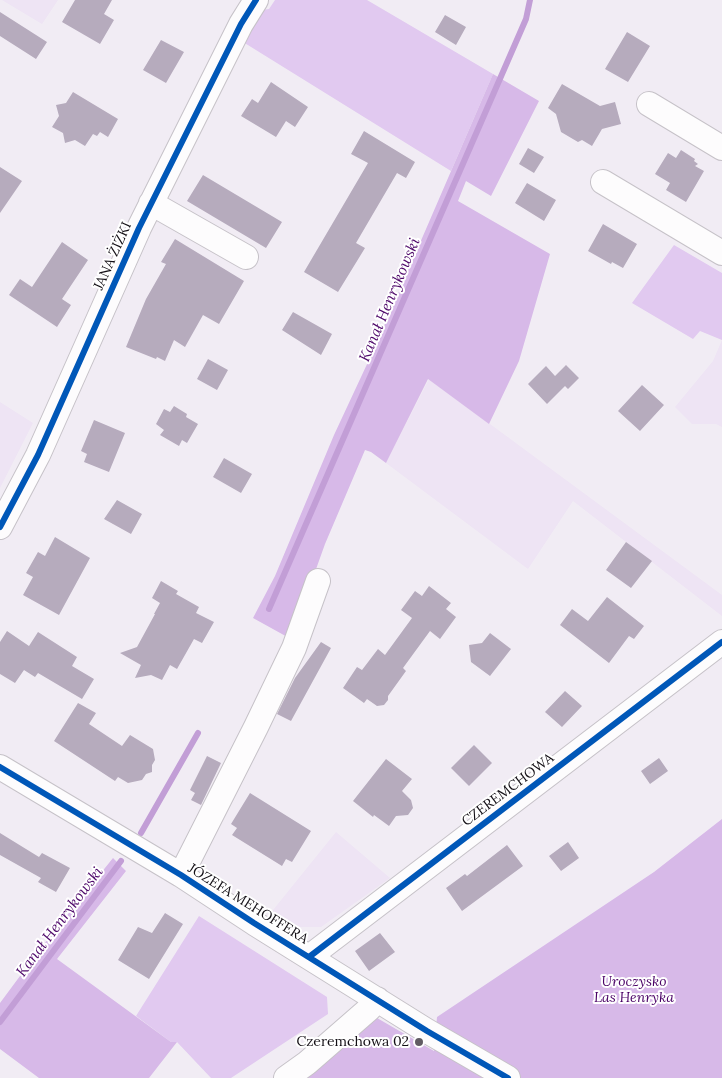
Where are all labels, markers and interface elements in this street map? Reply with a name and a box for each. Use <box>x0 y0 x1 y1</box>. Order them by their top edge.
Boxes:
street label: JANA ŻIŻKI <box>91 219 135 293</box>
water label: Kanał Henrykowski <box>356 235 424 365</box>
street label: CZEREMCHOWA <box>459 750 557 830</box>
street label: JÓZEFA MEHOFFERA <box>185 860 311 948</box>
water label: Kanał Henrykowski <box>13 864 107 980</box>
park label: Uroczysko Las Henryka <box>594 974 674 1006</box>
place label: Czeremchowa 02 <box>297 1034 409 1050</box>
marker: Czeremchowa 02 <box>413 1036 425 1048</box>

